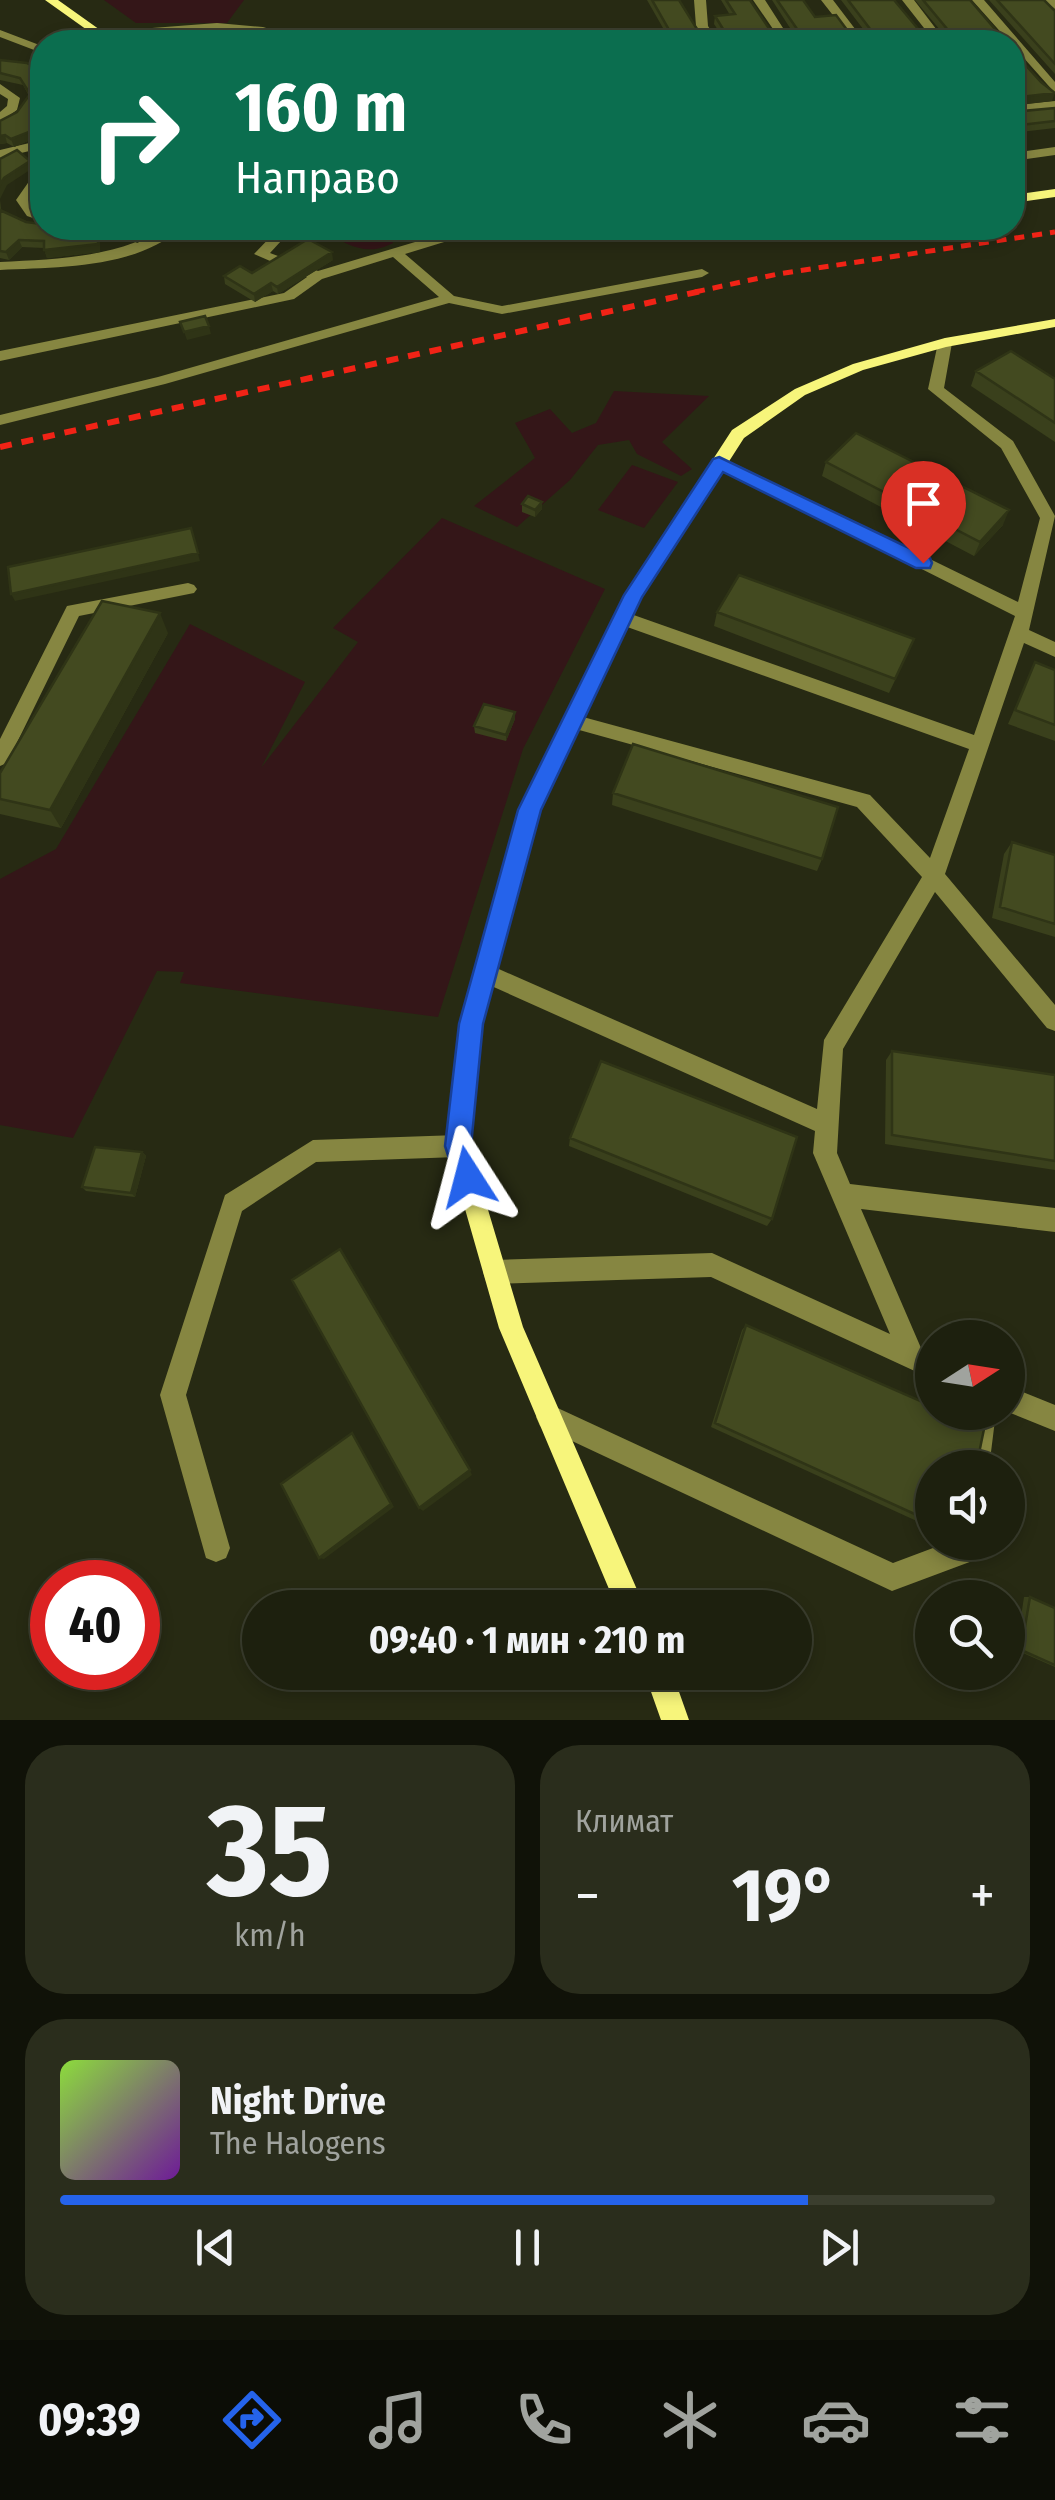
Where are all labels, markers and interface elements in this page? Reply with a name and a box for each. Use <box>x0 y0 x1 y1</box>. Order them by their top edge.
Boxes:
text: 160 m <box>235 66 407 150</box>
icon: right <box>70 70 200 200</box>
text: Направо <box>235 151 400 205</box>
pin <box>881 461 966 564</box>
icon: arrive <box>896 476 951 531</box>
position arrow <box>416 1125 520 1229</box>
north arrow <box>915 1320 1025 1430</box>
map controls <box>915 1320 1025 1690</box>
button: sound <box>915 1450 1025 1560</box>
speed limit sign: 40 <box>30 1560 160 1690</box>
button: search <box>915 1580 1025 1690</box>
text: 09:40 · 1 мин · 210 m <box>369 1617 685 1663</box>
text: 35 <box>207 1773 333 1929</box>
text: Климат <box>575 1802 673 1840</box>
text: 19° <box>732 1851 838 1941</box>
text: − <box>575 1863 600 1929</box>
text: + <box>970 1863 995 1929</box>
text: km/h <box>234 1916 306 1954</box>
text: Night Drive <box>210 2078 386 2124</box>
text: The Halogens <box>210 2124 386 2162</box>
icon: previous <box>188 2220 243 2275</box>
icon: pause <box>500 2220 555 2275</box>
icon: next <box>812 2220 867 2275</box>
icon: directions <box>217 2385 287 2455</box>
icon: music <box>363 2385 433 2455</box>
icon: phone <box>509 2385 579 2455</box>
icon: climate <box>655 2385 725 2455</box>
icon: car <box>801 2385 871 2455</box>
icon: filters <box>947 2385 1017 2455</box>
text: 09:39 <box>38 2393 141 2447</box>

